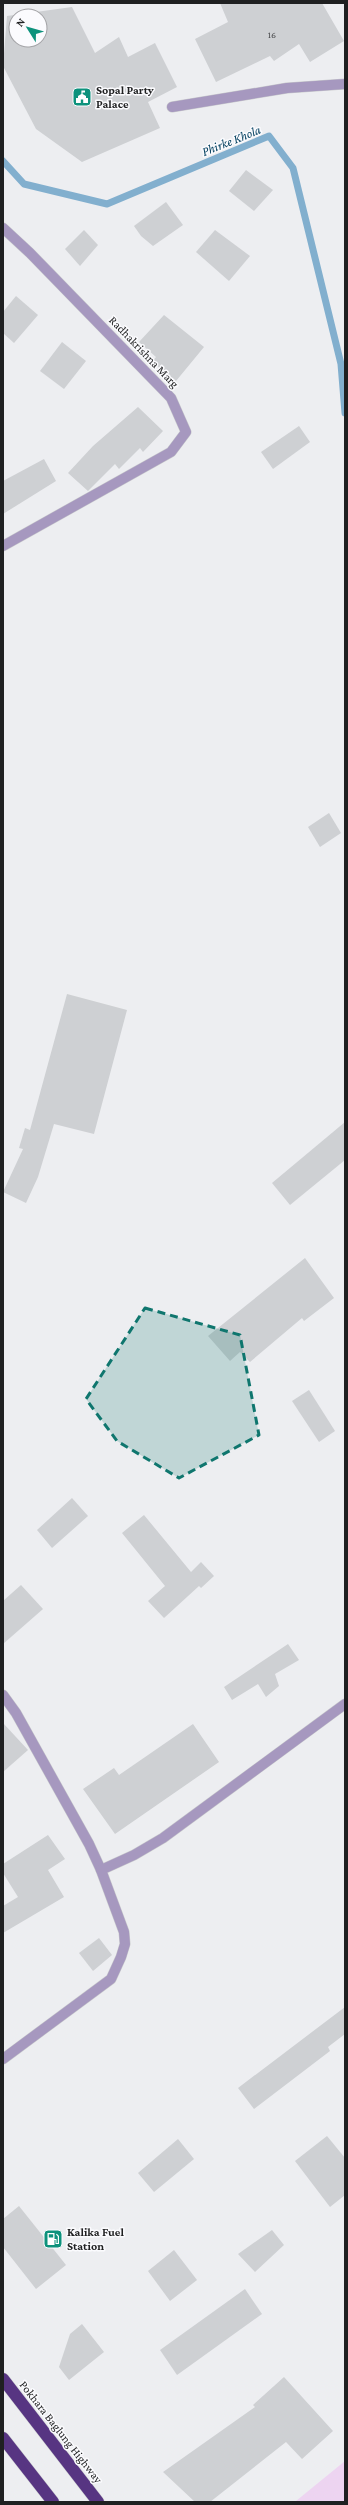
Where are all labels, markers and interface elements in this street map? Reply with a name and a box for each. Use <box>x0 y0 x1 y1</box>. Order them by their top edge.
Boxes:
north arrow <box>8 8 48 48</box>
text: N <box>13 15 27 29</box>
house number: 16 <box>268 29 276 40</box>
place label: Sopal Party Palace <box>96 83 154 111</box>
public building icon: Sopal Party Palace <box>71 86 93 108</box>
water label: Phirke Khola <box>199 122 263 159</box>
street label: Radhakrishna Marg <box>106 313 182 391</box>
place label: Kalika Fuel Station <box>67 2225 124 2253</box>
fuel station icon: Kalika Fuel Station <box>42 2228 64 2250</box>
street label: Pokhara Baglung Highway <box>17 2378 106 2486</box>

